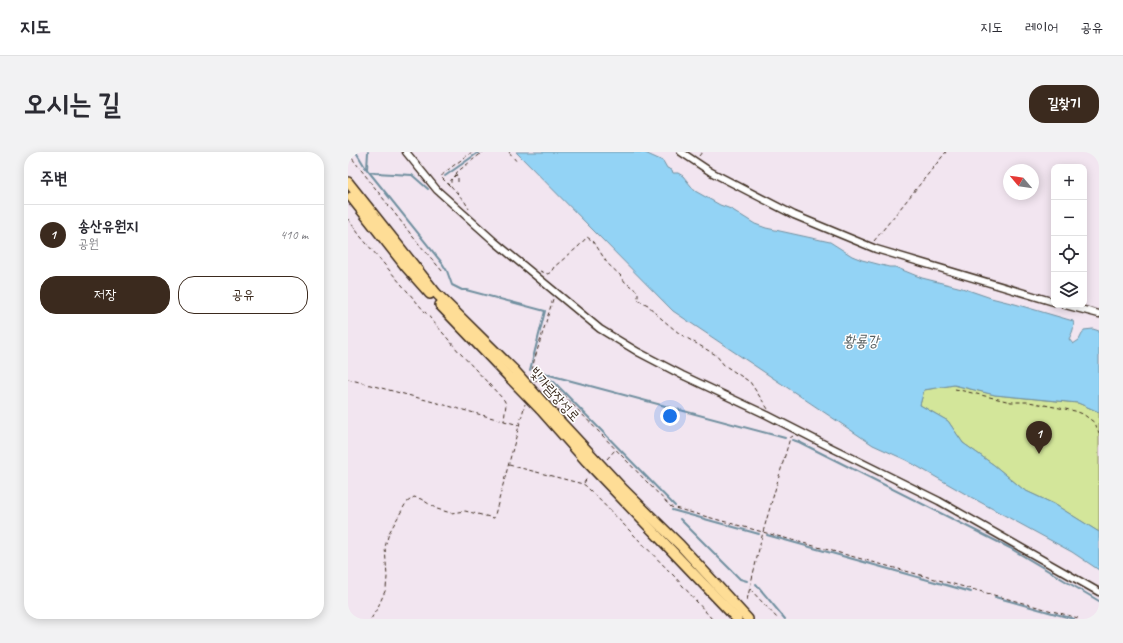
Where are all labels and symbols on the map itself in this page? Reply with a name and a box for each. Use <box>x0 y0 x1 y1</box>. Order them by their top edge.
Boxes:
north arrow <box>1003 164 1039 200</box>
water label: 황룡강 <box>843 332 881 351</box>
street label: 빛가람장성로 <box>526 364 584 425</box>
your location <box>660 406 680 426</box>
pin: 1 <box>1026 421 1052 454</box>

